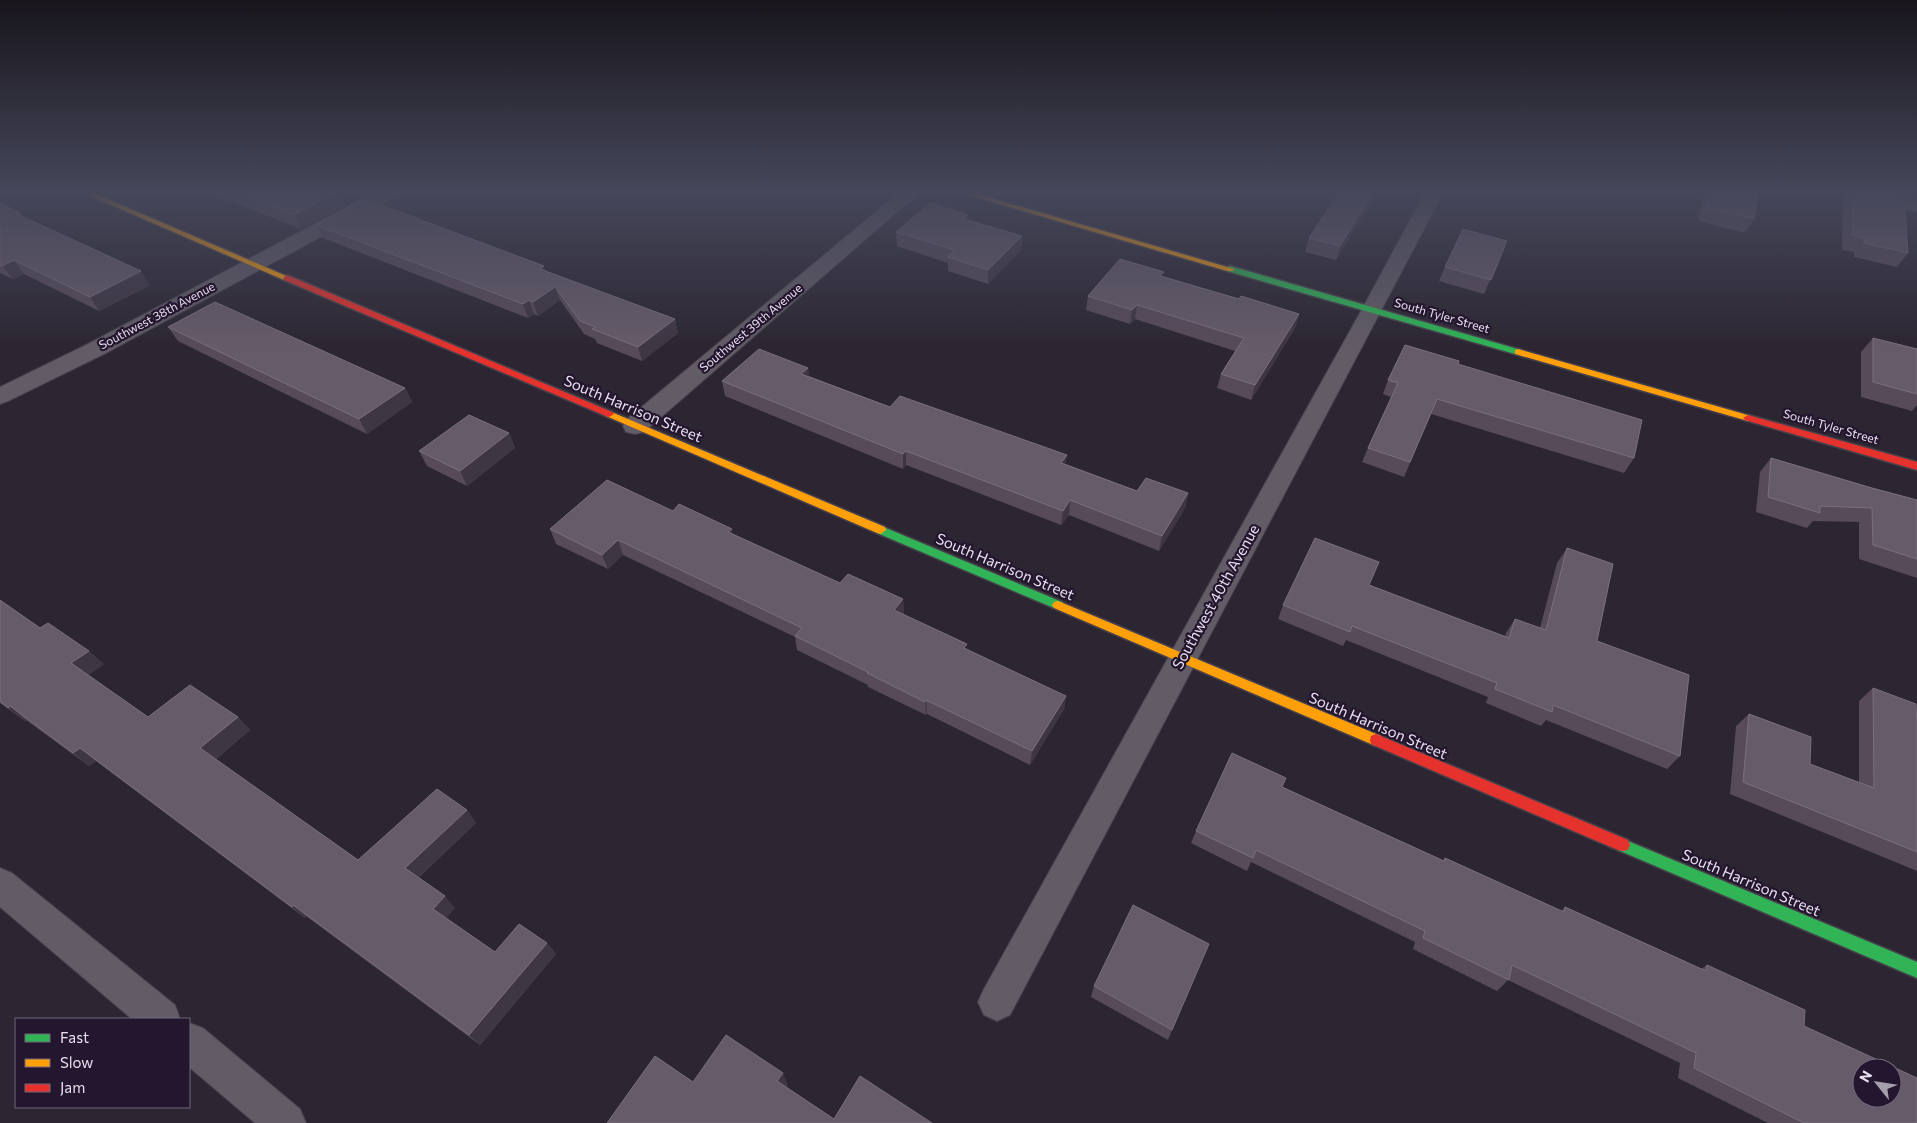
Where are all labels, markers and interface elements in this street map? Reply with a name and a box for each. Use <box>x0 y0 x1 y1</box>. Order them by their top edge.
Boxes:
street label: Southwest 38th Avenue <box>96 279 217 352</box>
street label: Southwest 39th Avenue <box>696 280 804 374</box>
street label: South Tyler Street <box>1393 295 1492 335</box>
street label: South Harrison Street <box>562 371 705 445</box>
street label: South Tyler Street <box>1782 406 1881 446</box>
street label: Southwest 40th Avenue <box>1168 521 1262 672</box>
street label: South Harrison Street <box>934 529 1077 603</box>
street label: South Harrison Street <box>1307 688 1450 762</box>
street label: South Harrison Street <box>1680 845 1823 919</box>
legend <box>15 1018 190 1108</box>
text: Fast <box>60 1028 89 1046</box>
text: Slow <box>60 1053 93 1071</box>
north arrow <box>1852 1058 1902 1108</box>
text: N <box>1855 1067 1875 1085</box>
text: Jam <box>60 1078 85 1096</box>

